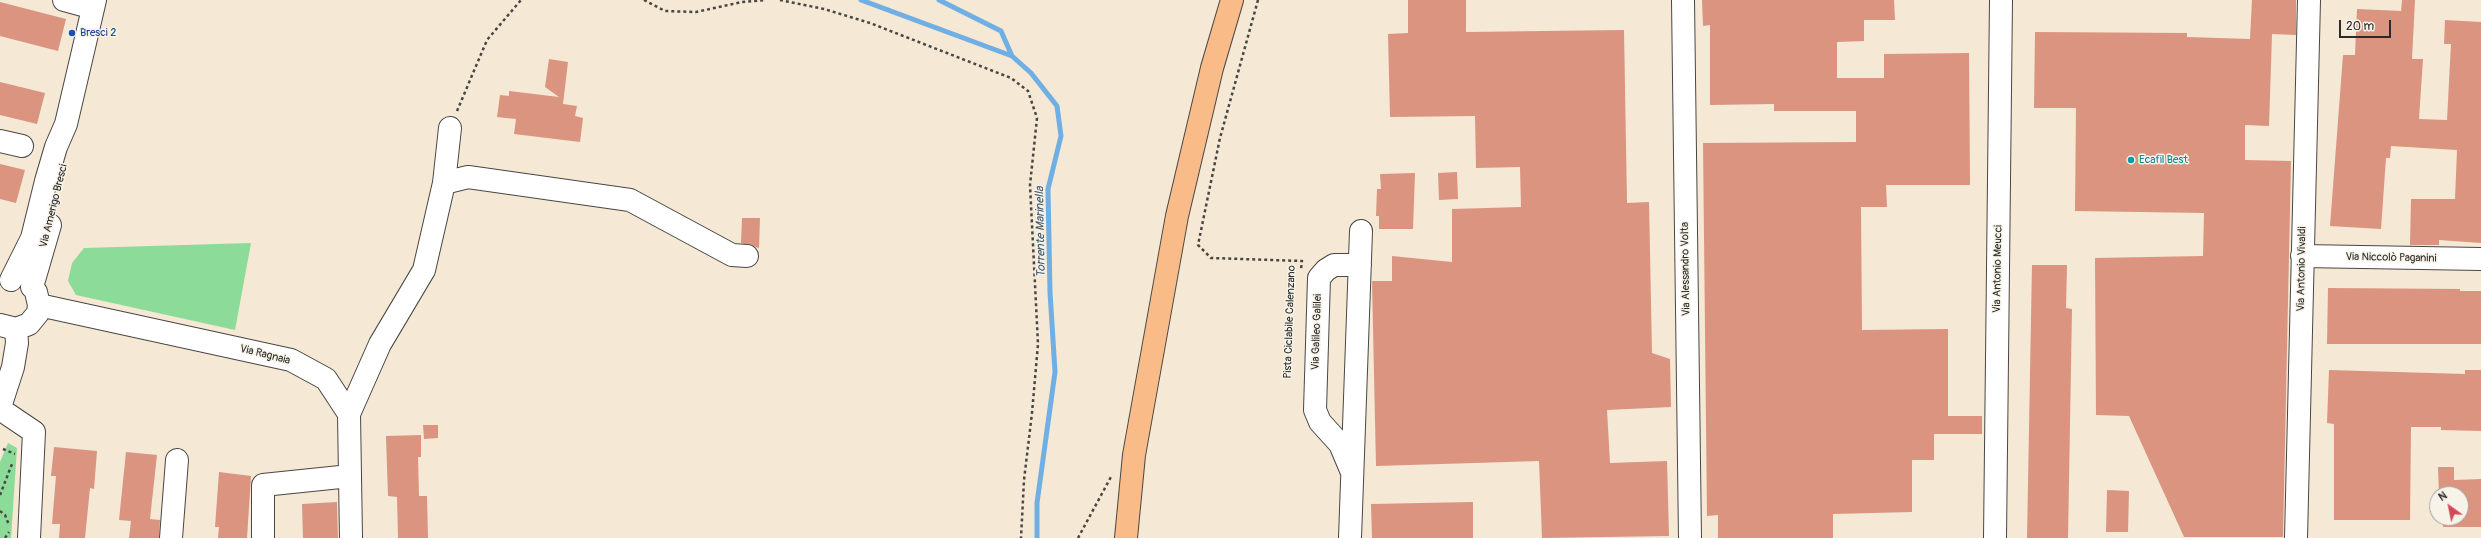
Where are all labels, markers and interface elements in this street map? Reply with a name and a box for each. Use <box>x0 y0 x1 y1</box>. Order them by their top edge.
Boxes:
scale bar <box>2341 12 2393 38</box>
text: 20 m <box>2346 19 2374 34</box>
place label: Bresci 2 <box>80 26 116 40</box>
marker: Bresci 2 <box>67 28 77 38</box>
place label: Ecafil Best <box>2139 153 2188 167</box>
marker: Ecafil Best <box>2126 155 2136 165</box>
street label: Via Amerigo Bresci <box>37 163 71 249</box>
water label: Torrente Marinella <box>1033 186 1049 278</box>
street label: Via Alessandro Volta <box>1679 222 1693 316</box>
street label: Via Antonio Meucci <box>1991 225 2005 313</box>
street label: Via Antonio Vivaldi <box>2295 226 2309 312</box>
street label: Via Niccolò Paganini <box>2345 251 2437 265</box>
street label: Pista Ciclabile Calenzano <box>1281 265 1299 379</box>
street label: Via Galileo Galilei <box>1309 294 1325 370</box>
street label: Via Ragnaia <box>238 342 292 368</box>
north arrow <box>2429 486 2469 526</box>
text: N <box>2436 489 2449 504</box>

